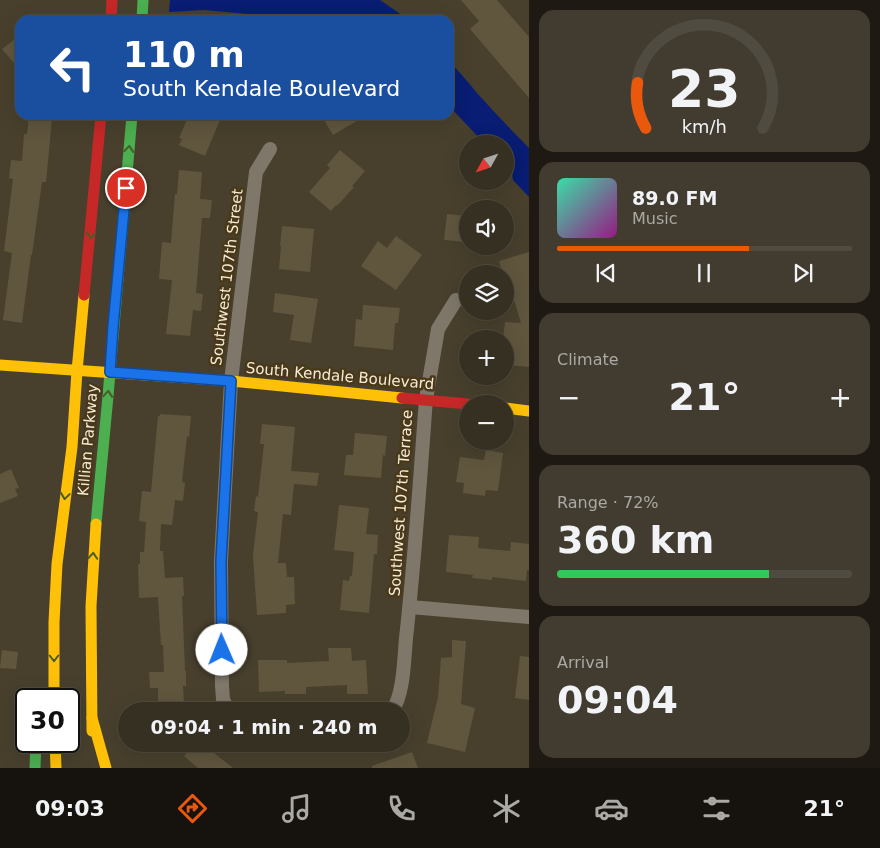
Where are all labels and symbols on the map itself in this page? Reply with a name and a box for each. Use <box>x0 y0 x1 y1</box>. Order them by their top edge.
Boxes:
north arrow <box>459 135 514 190</box>
one-way arrow <box>123 145 134 153</box>
pin <box>105 167 147 209</box>
street label: Southwest 107th Street <box>207 187 247 366</box>
one-way arrow <box>85 231 96 239</box>
street label: South Kendale Boulevard <box>245 359 435 393</box>
street label: Killian Parkway <box>74 383 102 497</box>
one-way arrow <box>102 390 113 398</box>
street label: Southwest 107th Terrace <box>386 409 416 597</box>
one-way arrow <box>61 491 71 500</box>
one-way arrow <box>88 551 99 559</box>
position arrow <box>195 623 247 675</box>
one-way arrow <box>49 654 59 662</box>
speed limit sign: 30 <box>15 688 80 753</box>

